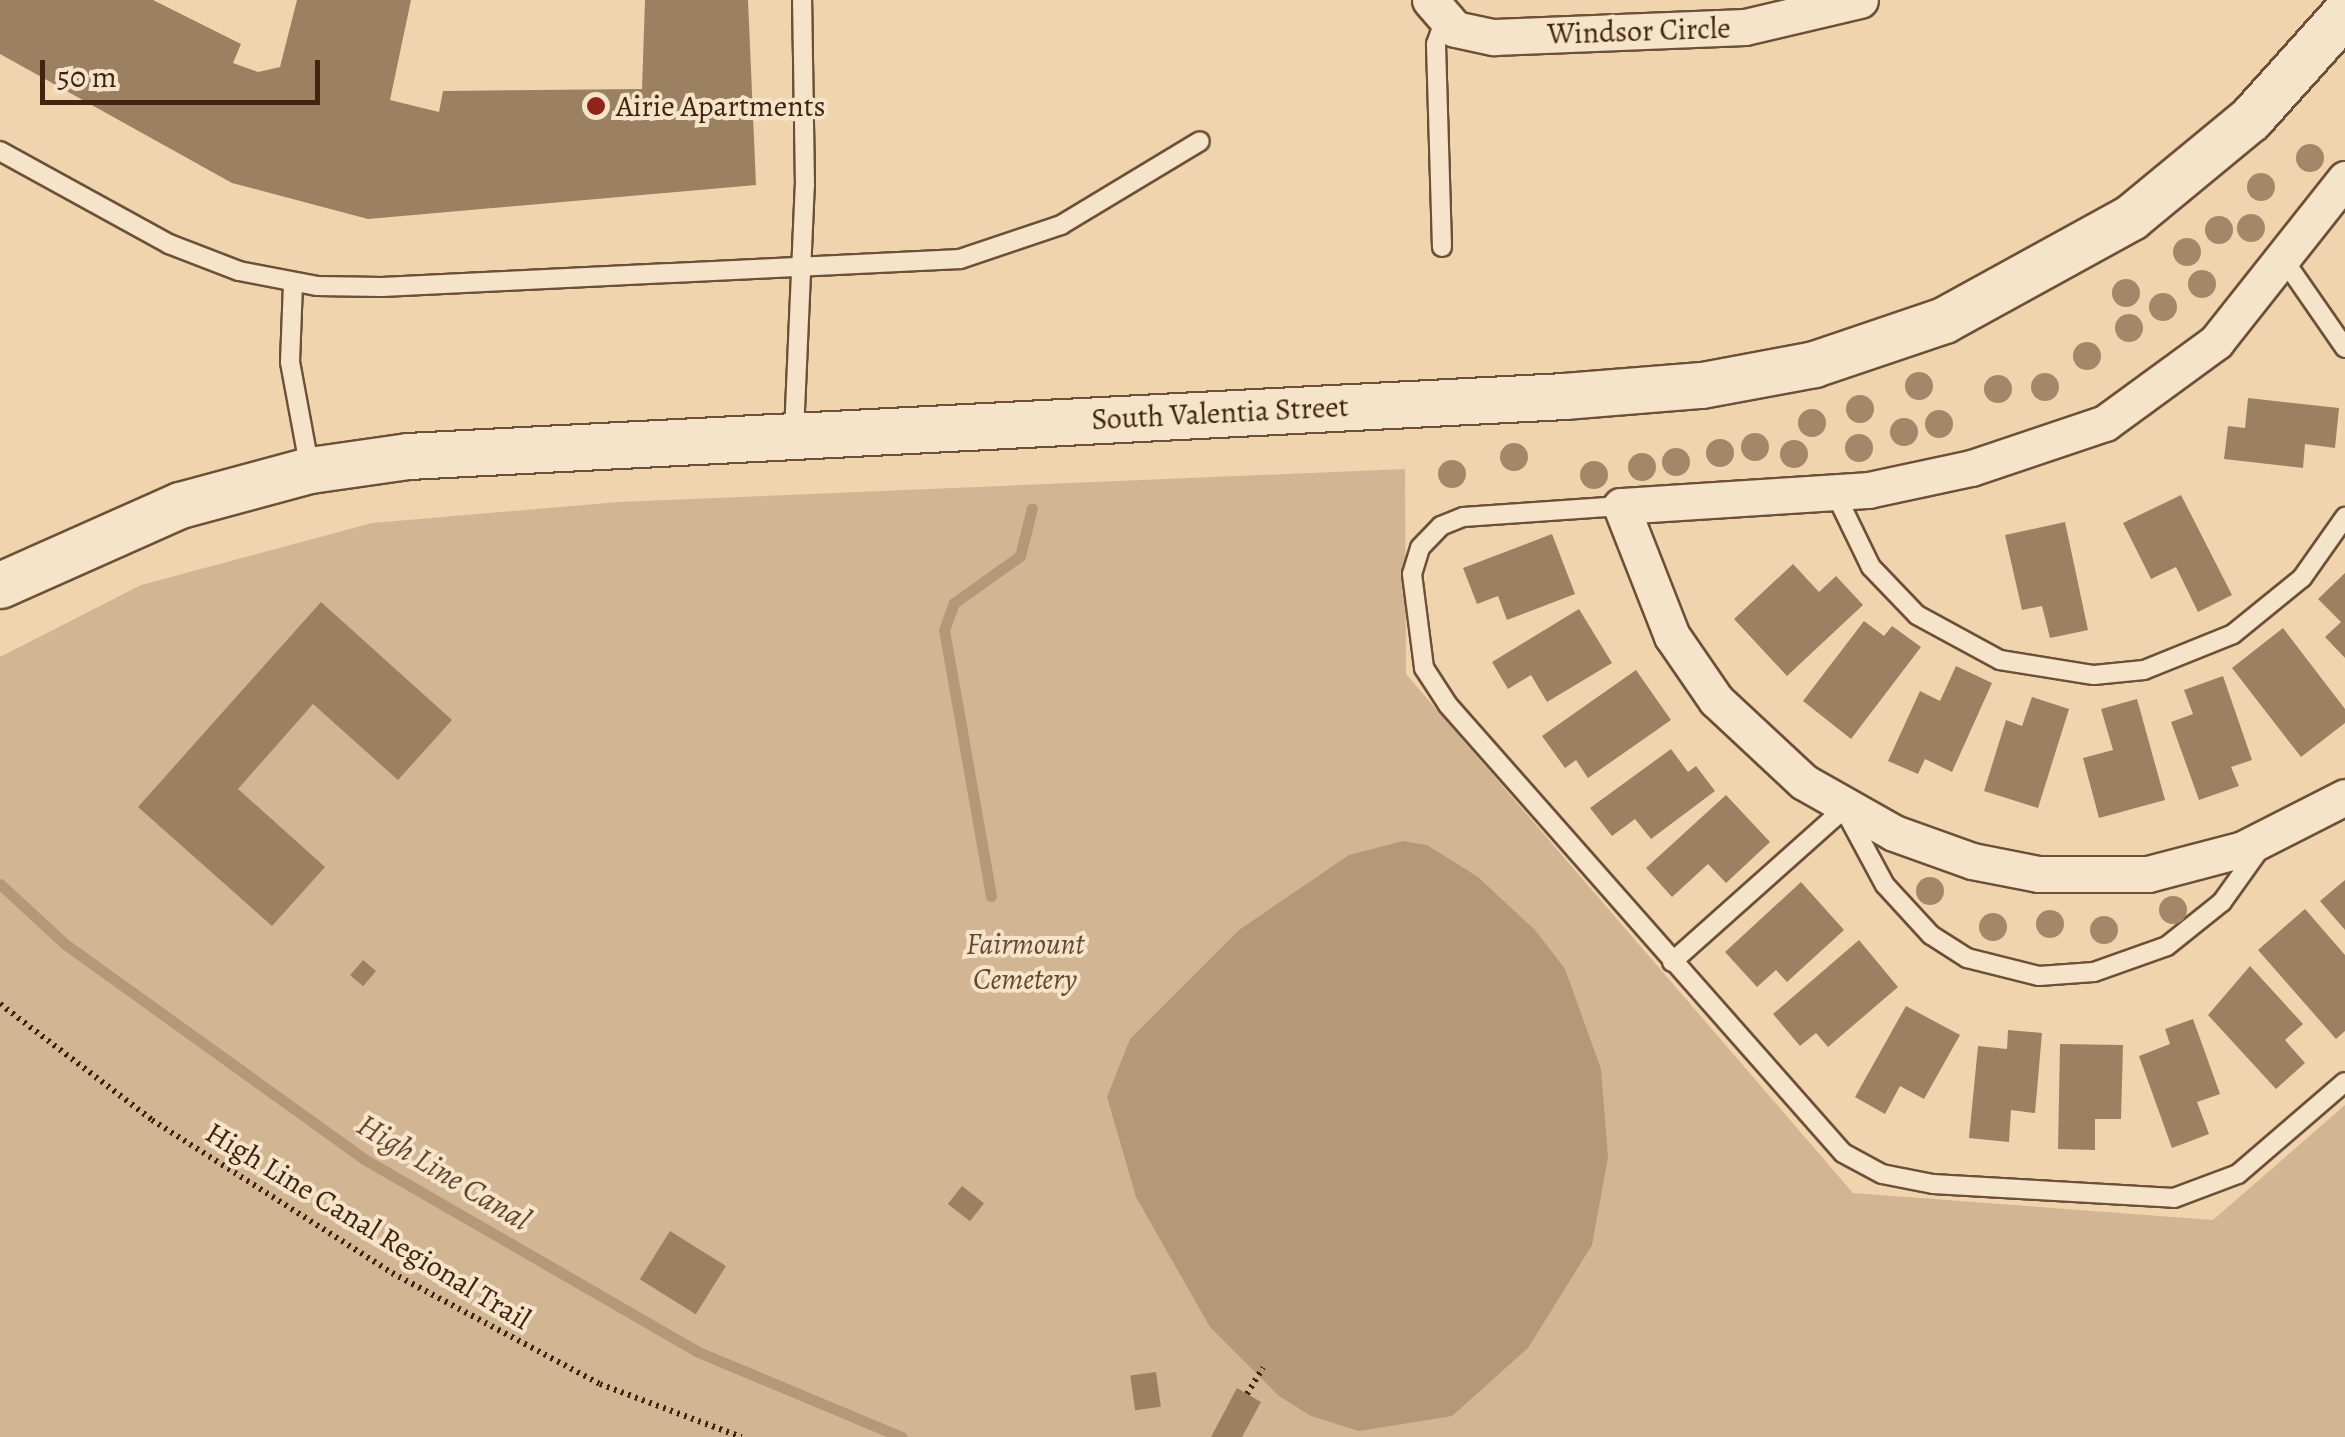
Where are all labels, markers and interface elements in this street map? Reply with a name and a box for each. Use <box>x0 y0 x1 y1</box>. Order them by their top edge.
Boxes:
street label: Windsor Circle <box>1547 10 1731 52</box>
scale bar <box>45 40 325 102</box>
text: 50 m <box>57 57 117 97</box>
place label: Airie Apartments <box>616 88 826 124</box>
marker: Airie Apartments <box>585 95 607 117</box>
street label: South Valentia Street <box>1091 388 1349 438</box>
park label: Fairmount Cemetery <box>966 926 1084 996</box>
water label: High Line Canal <box>350 1105 538 1239</box>
street label: High Line Canal Regional Trail <box>199 1115 537 1337</box>

